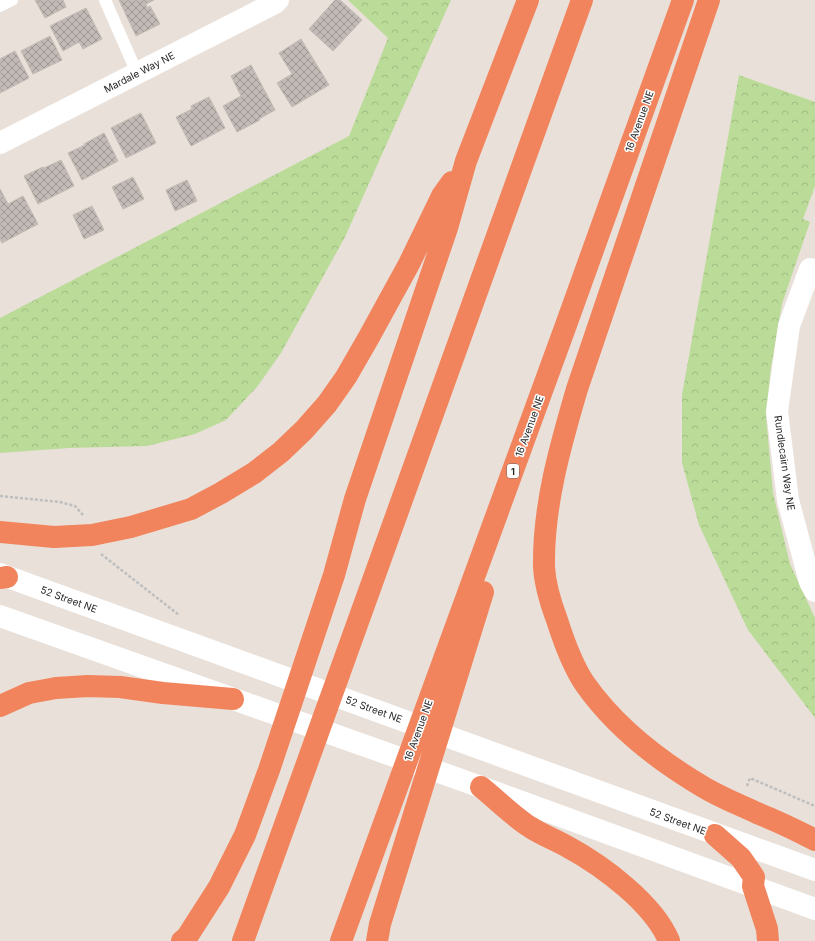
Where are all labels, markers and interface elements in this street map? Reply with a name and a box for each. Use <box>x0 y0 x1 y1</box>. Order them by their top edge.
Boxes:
street label: Mardale Way NE <box>102 49 176 95</box>
street label: 16 Avenue NE <box>622 89 656 153</box>
street label: 16 Avenue NE <box>512 394 546 458</box>
street label: Rundlecairn Way NE <box>772 415 798 511</box>
road number: 1 <box>507 464 519 478</box>
street label: 52 Street NE <box>39 583 99 615</box>
street label: 52 Street NE <box>344 693 404 725</box>
street label: 16 Avenue NE <box>401 698 435 762</box>
street label: 52 Street NE <box>648 805 708 837</box>

